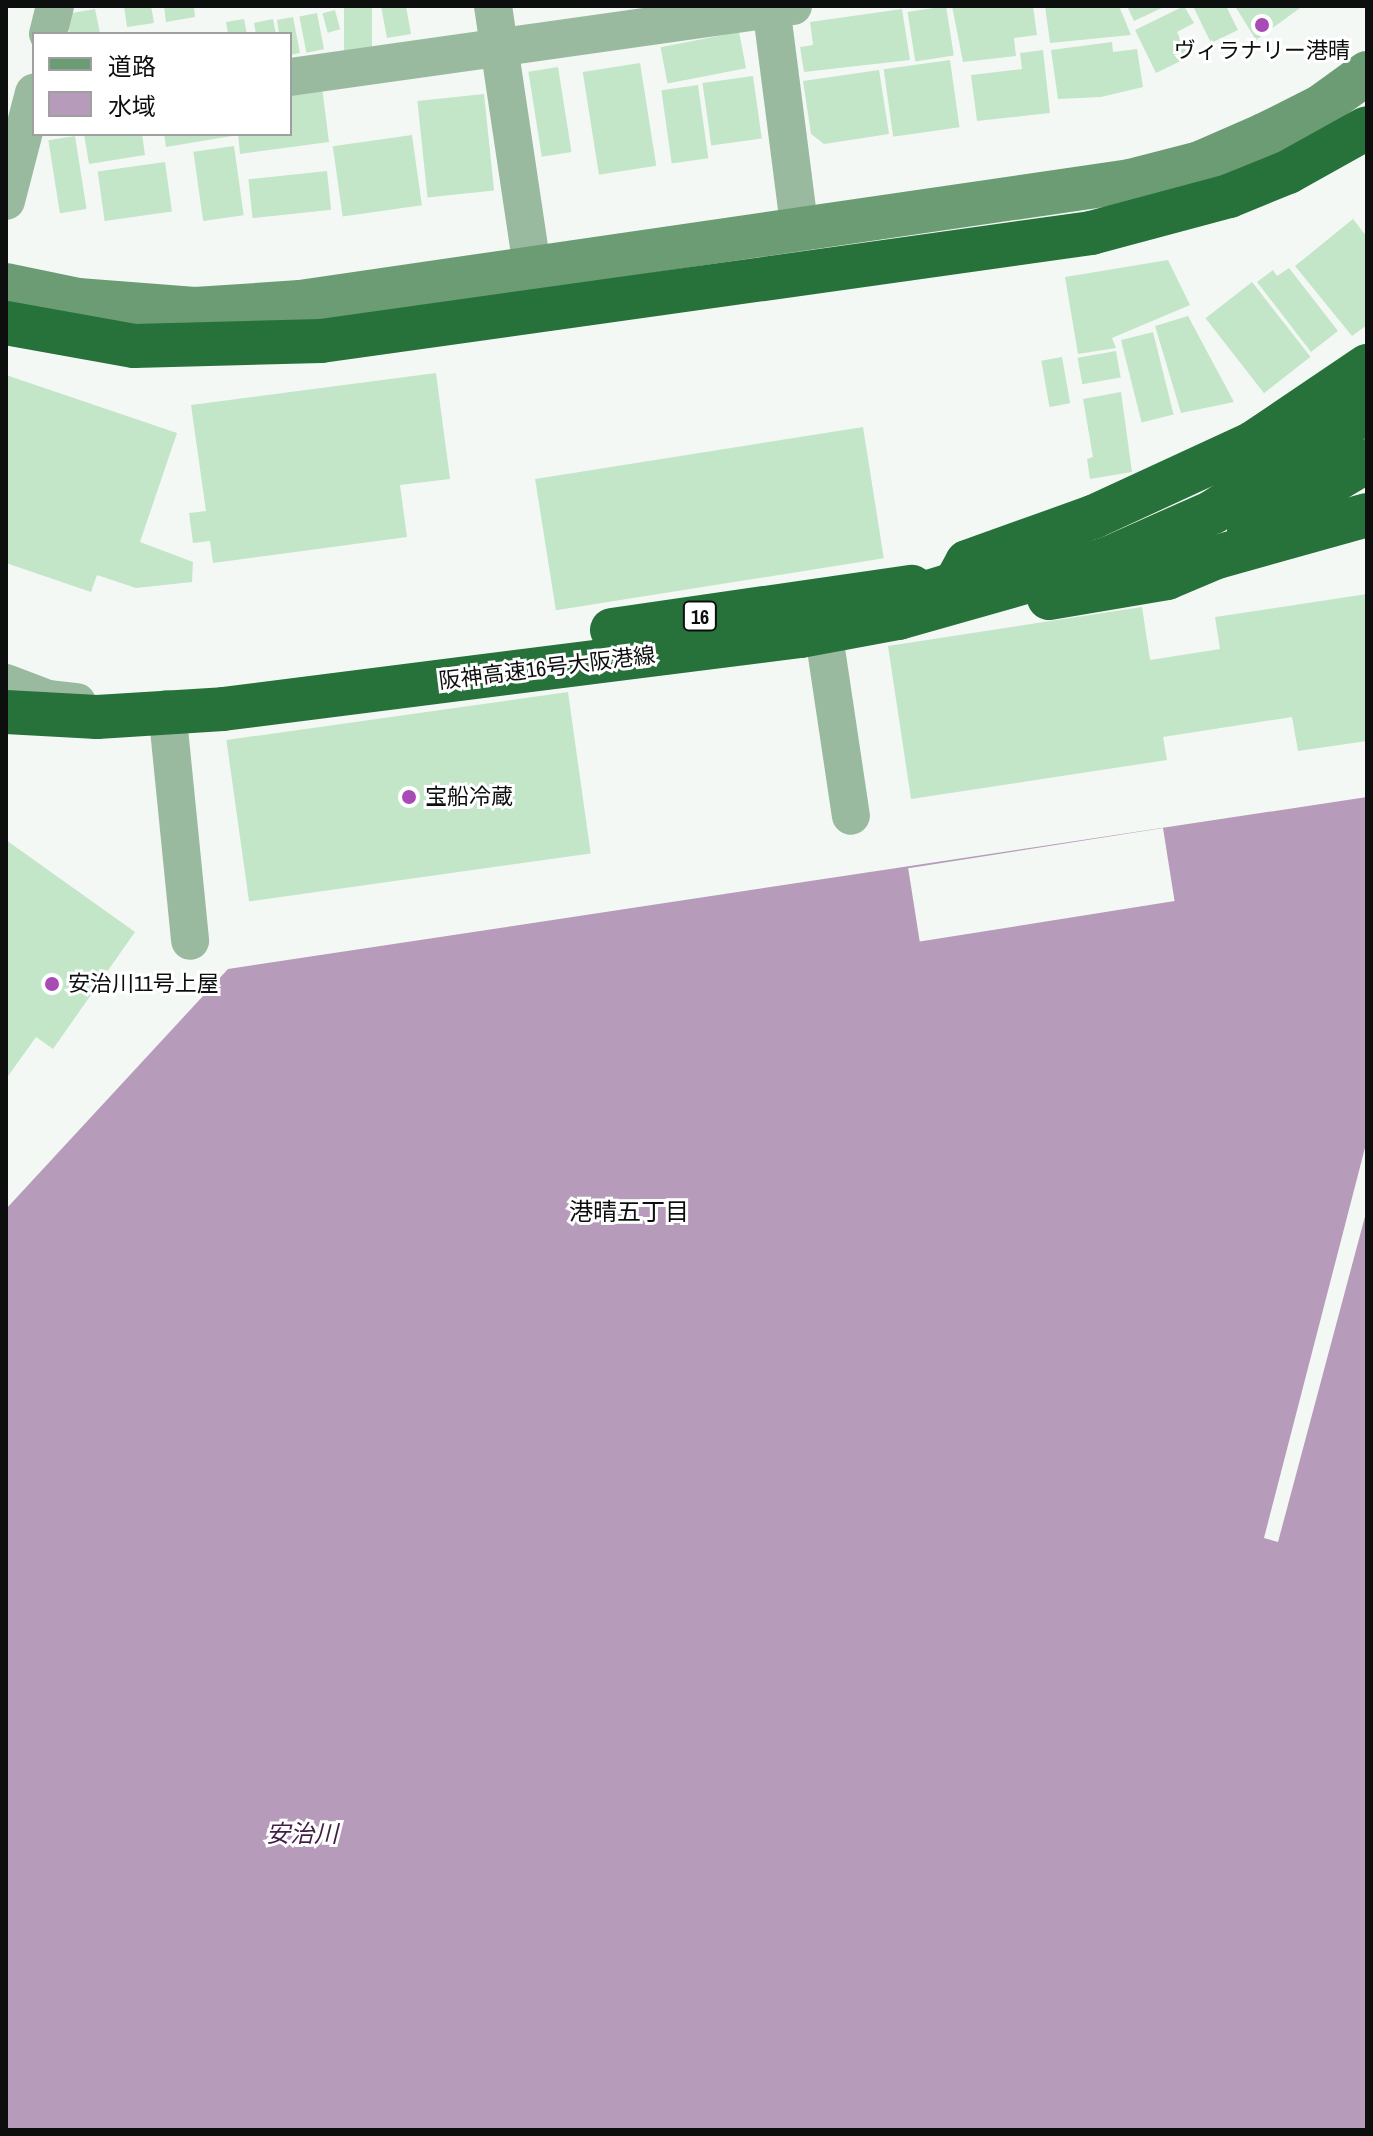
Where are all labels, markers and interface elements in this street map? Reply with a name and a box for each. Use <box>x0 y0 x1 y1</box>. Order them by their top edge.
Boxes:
marker: ヴィラナリー港晴 <box>1253 16 1271 34</box>
legend <box>32 32 292 136</box>
place label: ヴィラナリー港晴 <box>1174 38 1350 64</box>
text: 道路 <box>108 50 156 82</box>
text: 水域 <box>108 90 156 122</box>
road number: 16 <box>682 600 718 632</box>
street label: 阪神高速16号大阪港線 <box>437 642 657 694</box>
place label: 宝船冷蔵 <box>425 784 513 810</box>
marker: 宝船冷蔵 <box>400 788 418 806</box>
place label: 安治川11号上屋 <box>68 971 219 997</box>
marker: 安治川11号上屋 <box>43 975 61 993</box>
district label: 港晴五丁目 <box>569 1198 689 1226</box>
water label: 安治川 <box>266 1820 338 1848</box>

